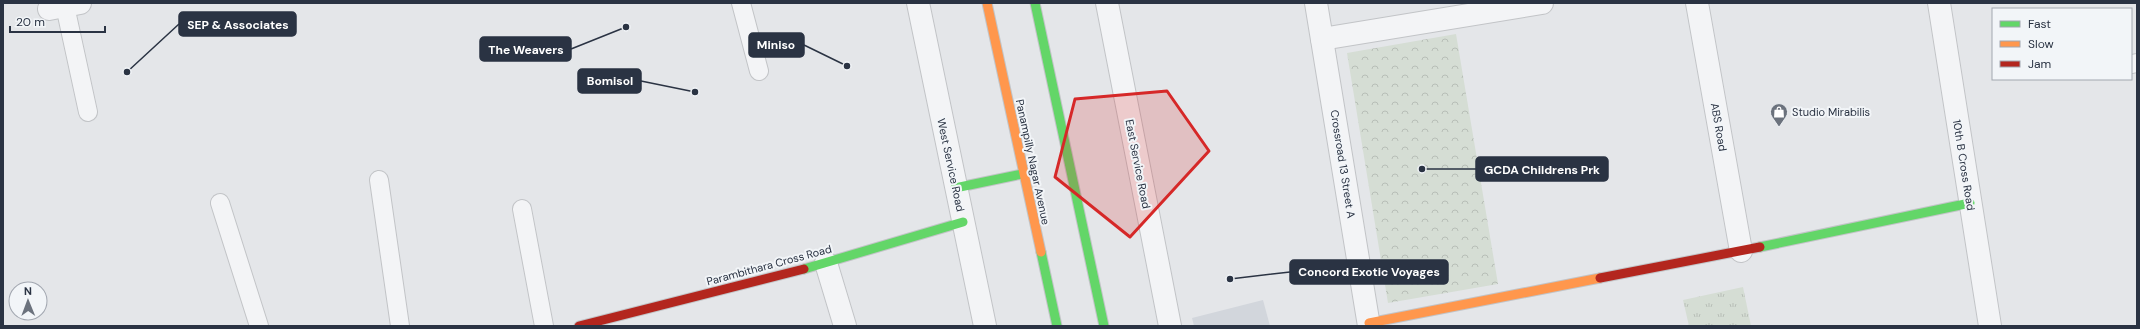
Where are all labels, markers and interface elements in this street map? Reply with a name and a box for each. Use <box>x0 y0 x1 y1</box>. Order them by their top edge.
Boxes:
scale bar <box>10 8 105 34</box>
legend <box>1992 8 2132 80</box>
callout: SEP & Associates <box>179 12 296 36</box>
text: 20 m <box>16 14 45 30</box>
text: Fast <box>2028 16 2051 32</box>
text: SEP & Associates <box>187 17 289 33</box>
callout: Miniso <box>749 33 804 57</box>
text: Slow <box>2028 36 2054 52</box>
callout: The Weavers <box>480 37 571 61</box>
text: Miniso <box>757 37 795 53</box>
text: The Weavers <box>488 42 564 58</box>
text: Jam <box>2028 56 2051 72</box>
callout: Bomisol <box>578 69 641 93</box>
text: Bomisol <box>587 73 633 89</box>
street label: Panampilly Nagar Avenue <box>1013 98 1053 226</box>
street label: ABS Road <box>1708 102 1730 152</box>
shop icon: Studio Mirabilis <box>1769 102 1789 127</box>
place label: Studio Mirabilis <box>1792 105 1870 119</box>
street label: Crossroad 13 Street A <box>1327 109 1359 219</box>
street label: West Service Road <box>934 117 968 213</box>
street label: East Service Road <box>1122 118 1154 210</box>
street label: 10th B Cross Road <box>1950 119 1978 212</box>
callout: GCDA Childrens Prk <box>1476 157 1608 181</box>
text: GCDA Childrens Prk <box>1484 162 1600 178</box>
street label: Parambithara Cross Road <box>705 242 833 288</box>
callout: Concord Exotic Voyages <box>1290 260 1448 284</box>
text: Concord Exotic Voyages <box>1298 264 1440 280</box>
north arrow <box>8 281 48 321</box>
text: N <box>24 284 32 298</box>

